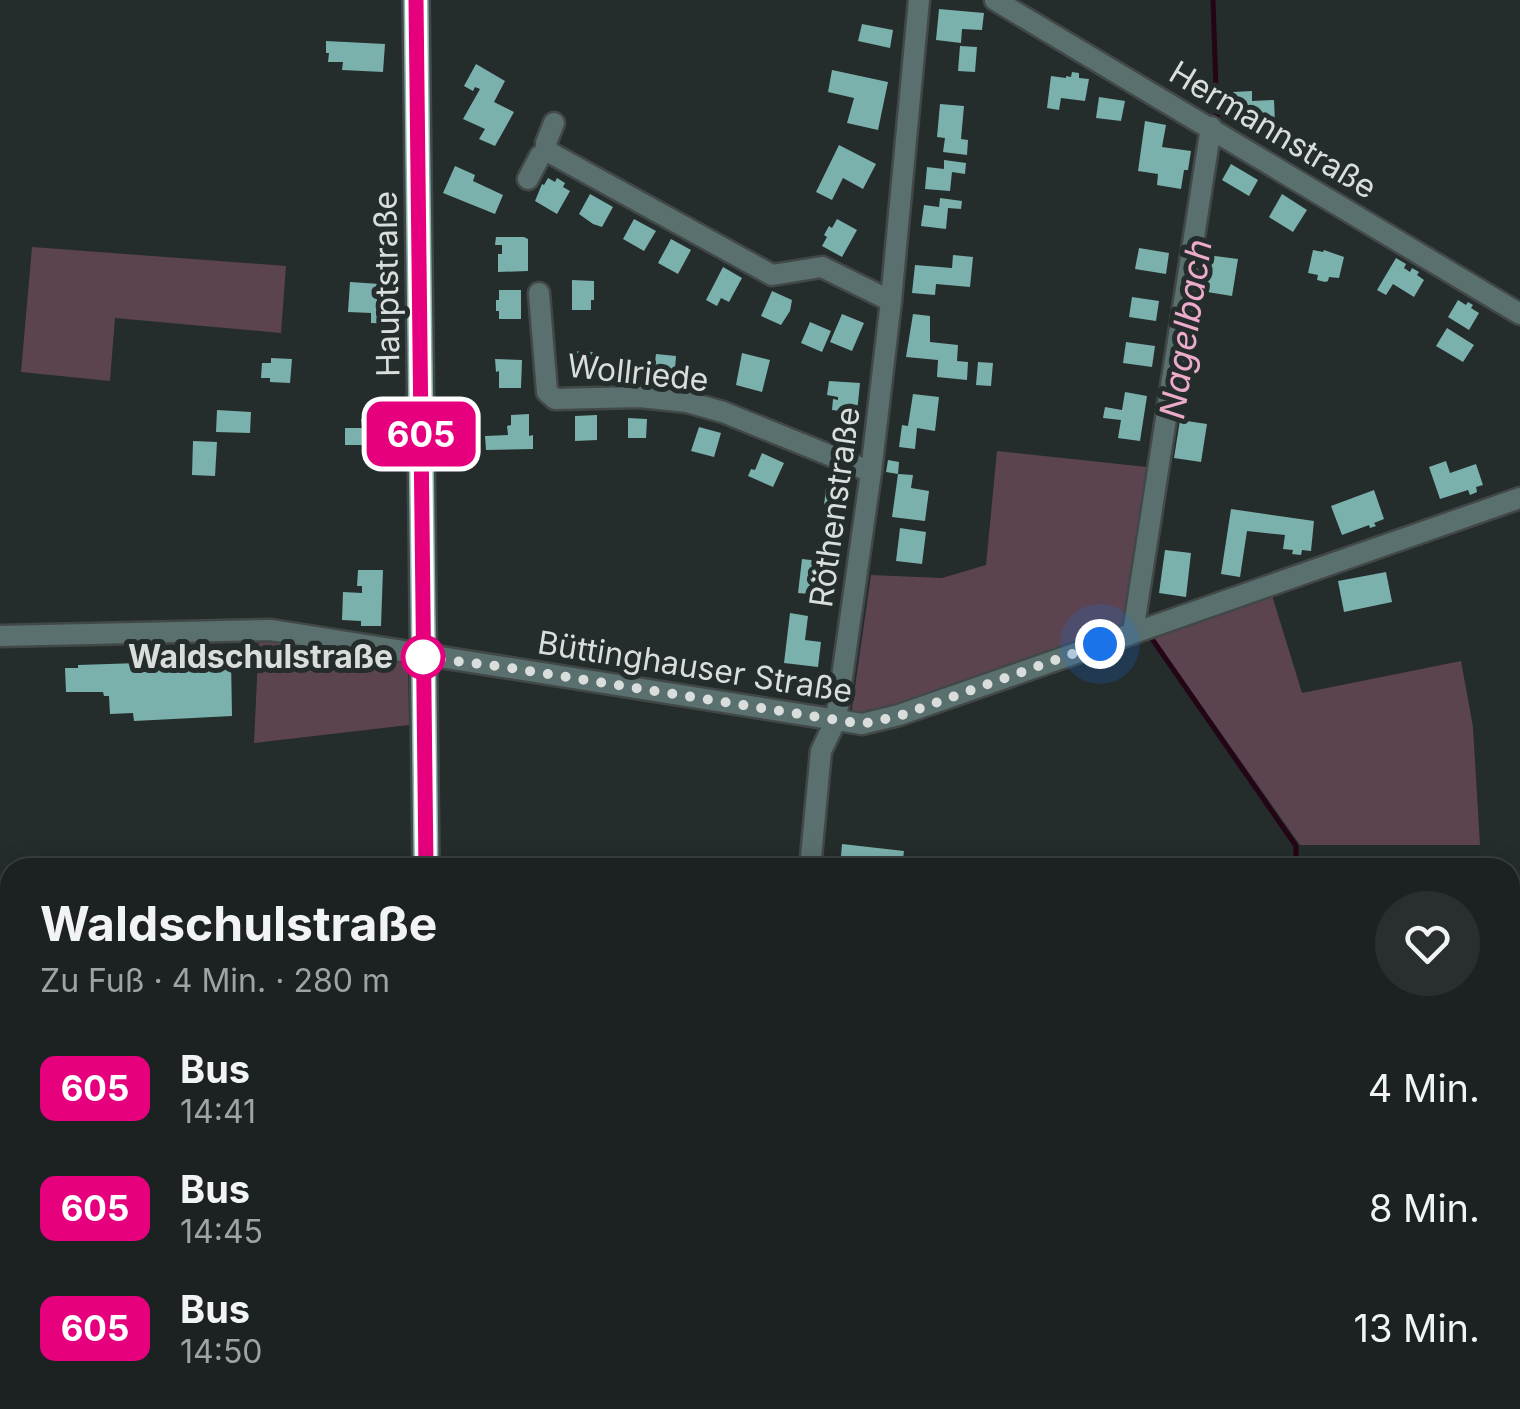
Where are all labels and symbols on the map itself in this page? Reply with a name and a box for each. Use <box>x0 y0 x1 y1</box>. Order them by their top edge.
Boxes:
street label: Hermannstraße <box>1163 52 1384 207</box>
street label: Hauptstraße <box>365 191 408 377</box>
water label: Nagelbach <box>1150 236 1220 422</box>
street label: Wollriede <box>566 346 711 399</box>
line badge: 605 <box>364 402 478 466</box>
street label: Röthenstraße <box>801 404 868 610</box>
your location <box>1075 619 1125 669</box>
street label: Büttinghauser Straße <box>535 622 855 711</box>
marker: Waldschulstraße <box>402 636 444 678</box>
place label: Waldschulstraße <box>128 637 393 676</box>

